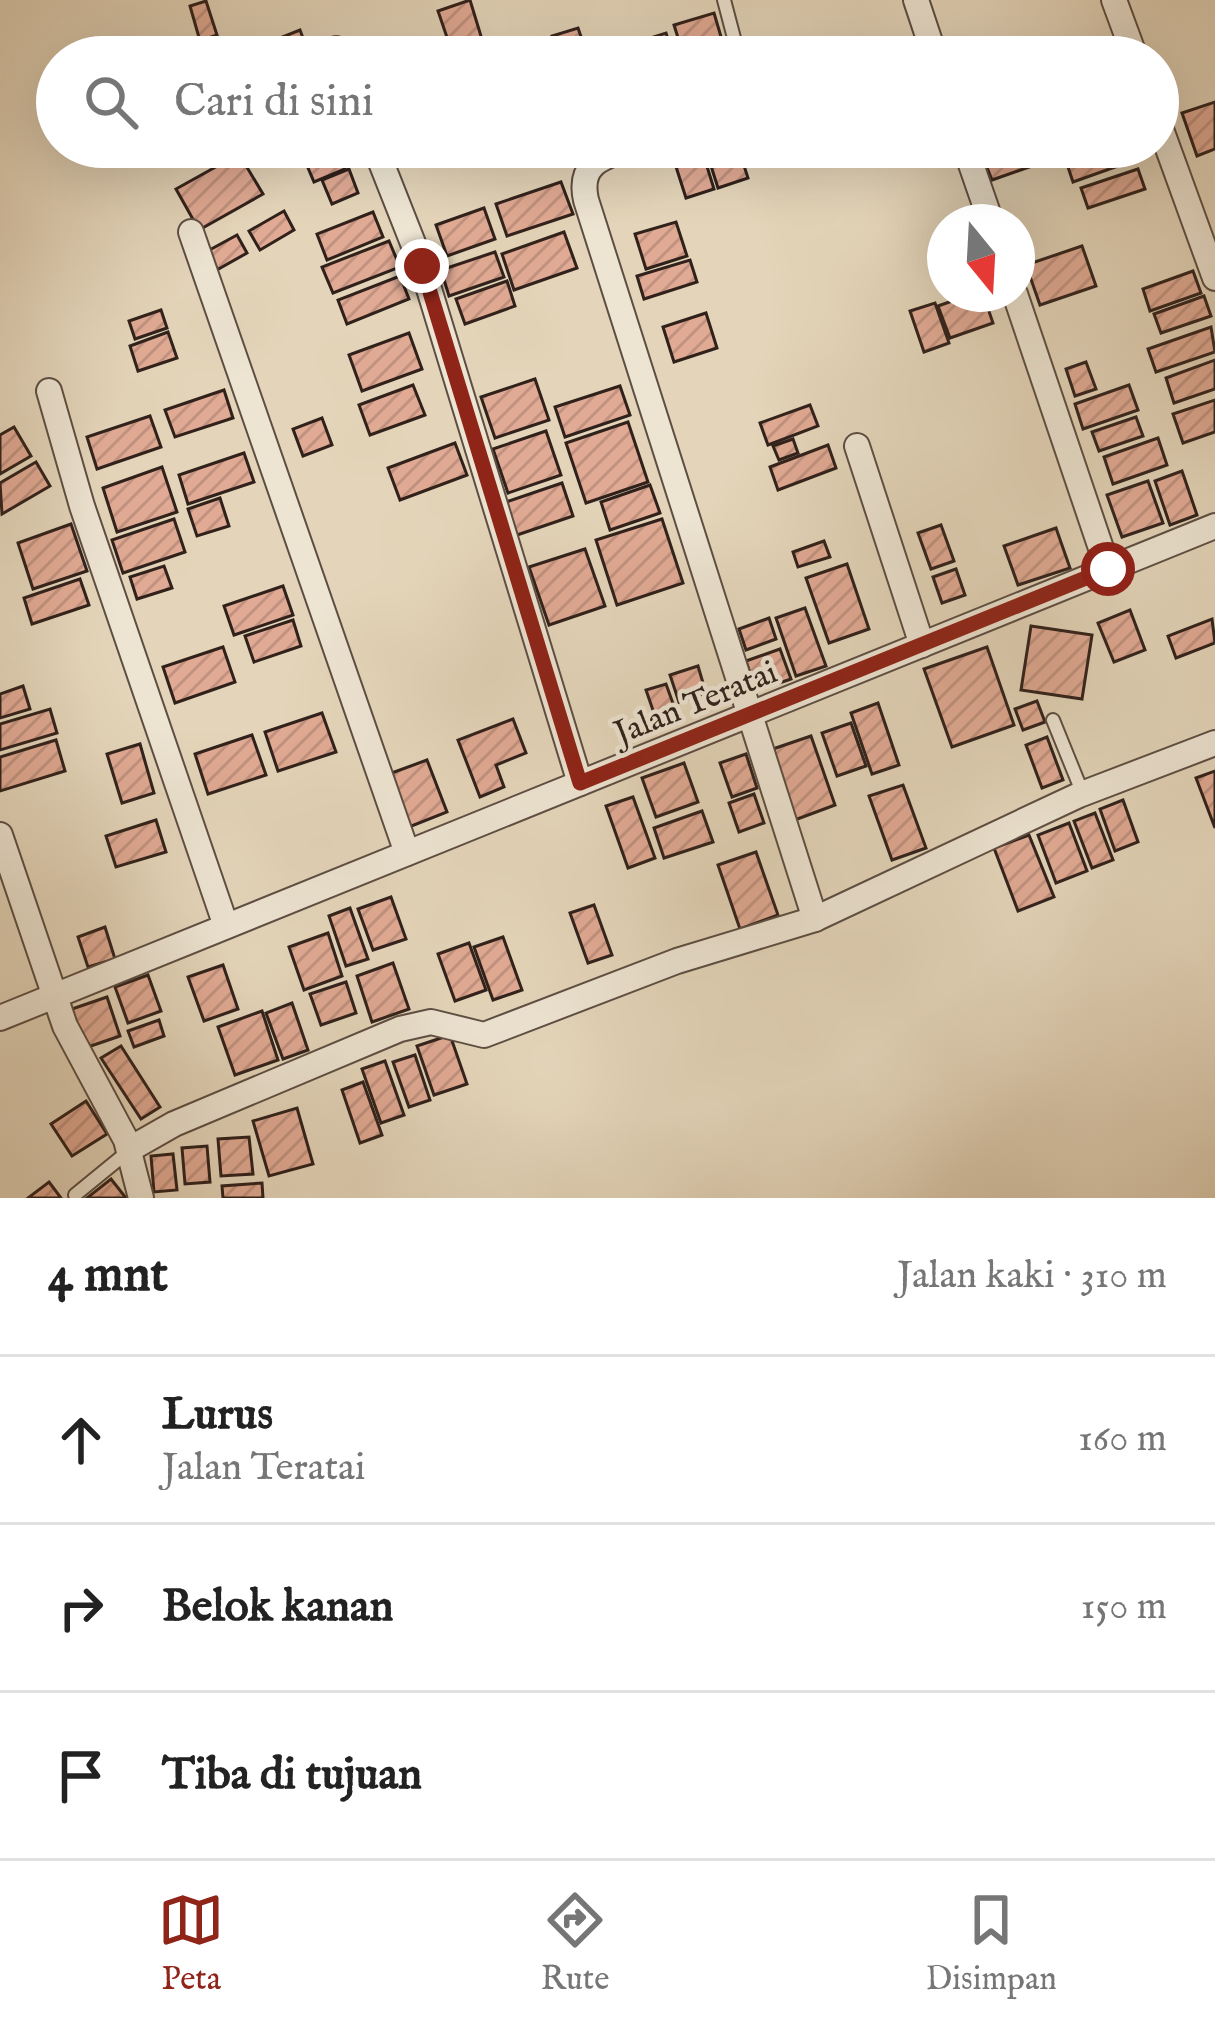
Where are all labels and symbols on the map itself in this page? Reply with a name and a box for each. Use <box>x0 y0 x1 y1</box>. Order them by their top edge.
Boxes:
north arrow <box>927 204 1035 312</box>
route end <box>395 239 449 293</box>
route start <box>1081 542 1135 596</box>
street label: Jalan Teratai <box>605 652 784 757</box>

